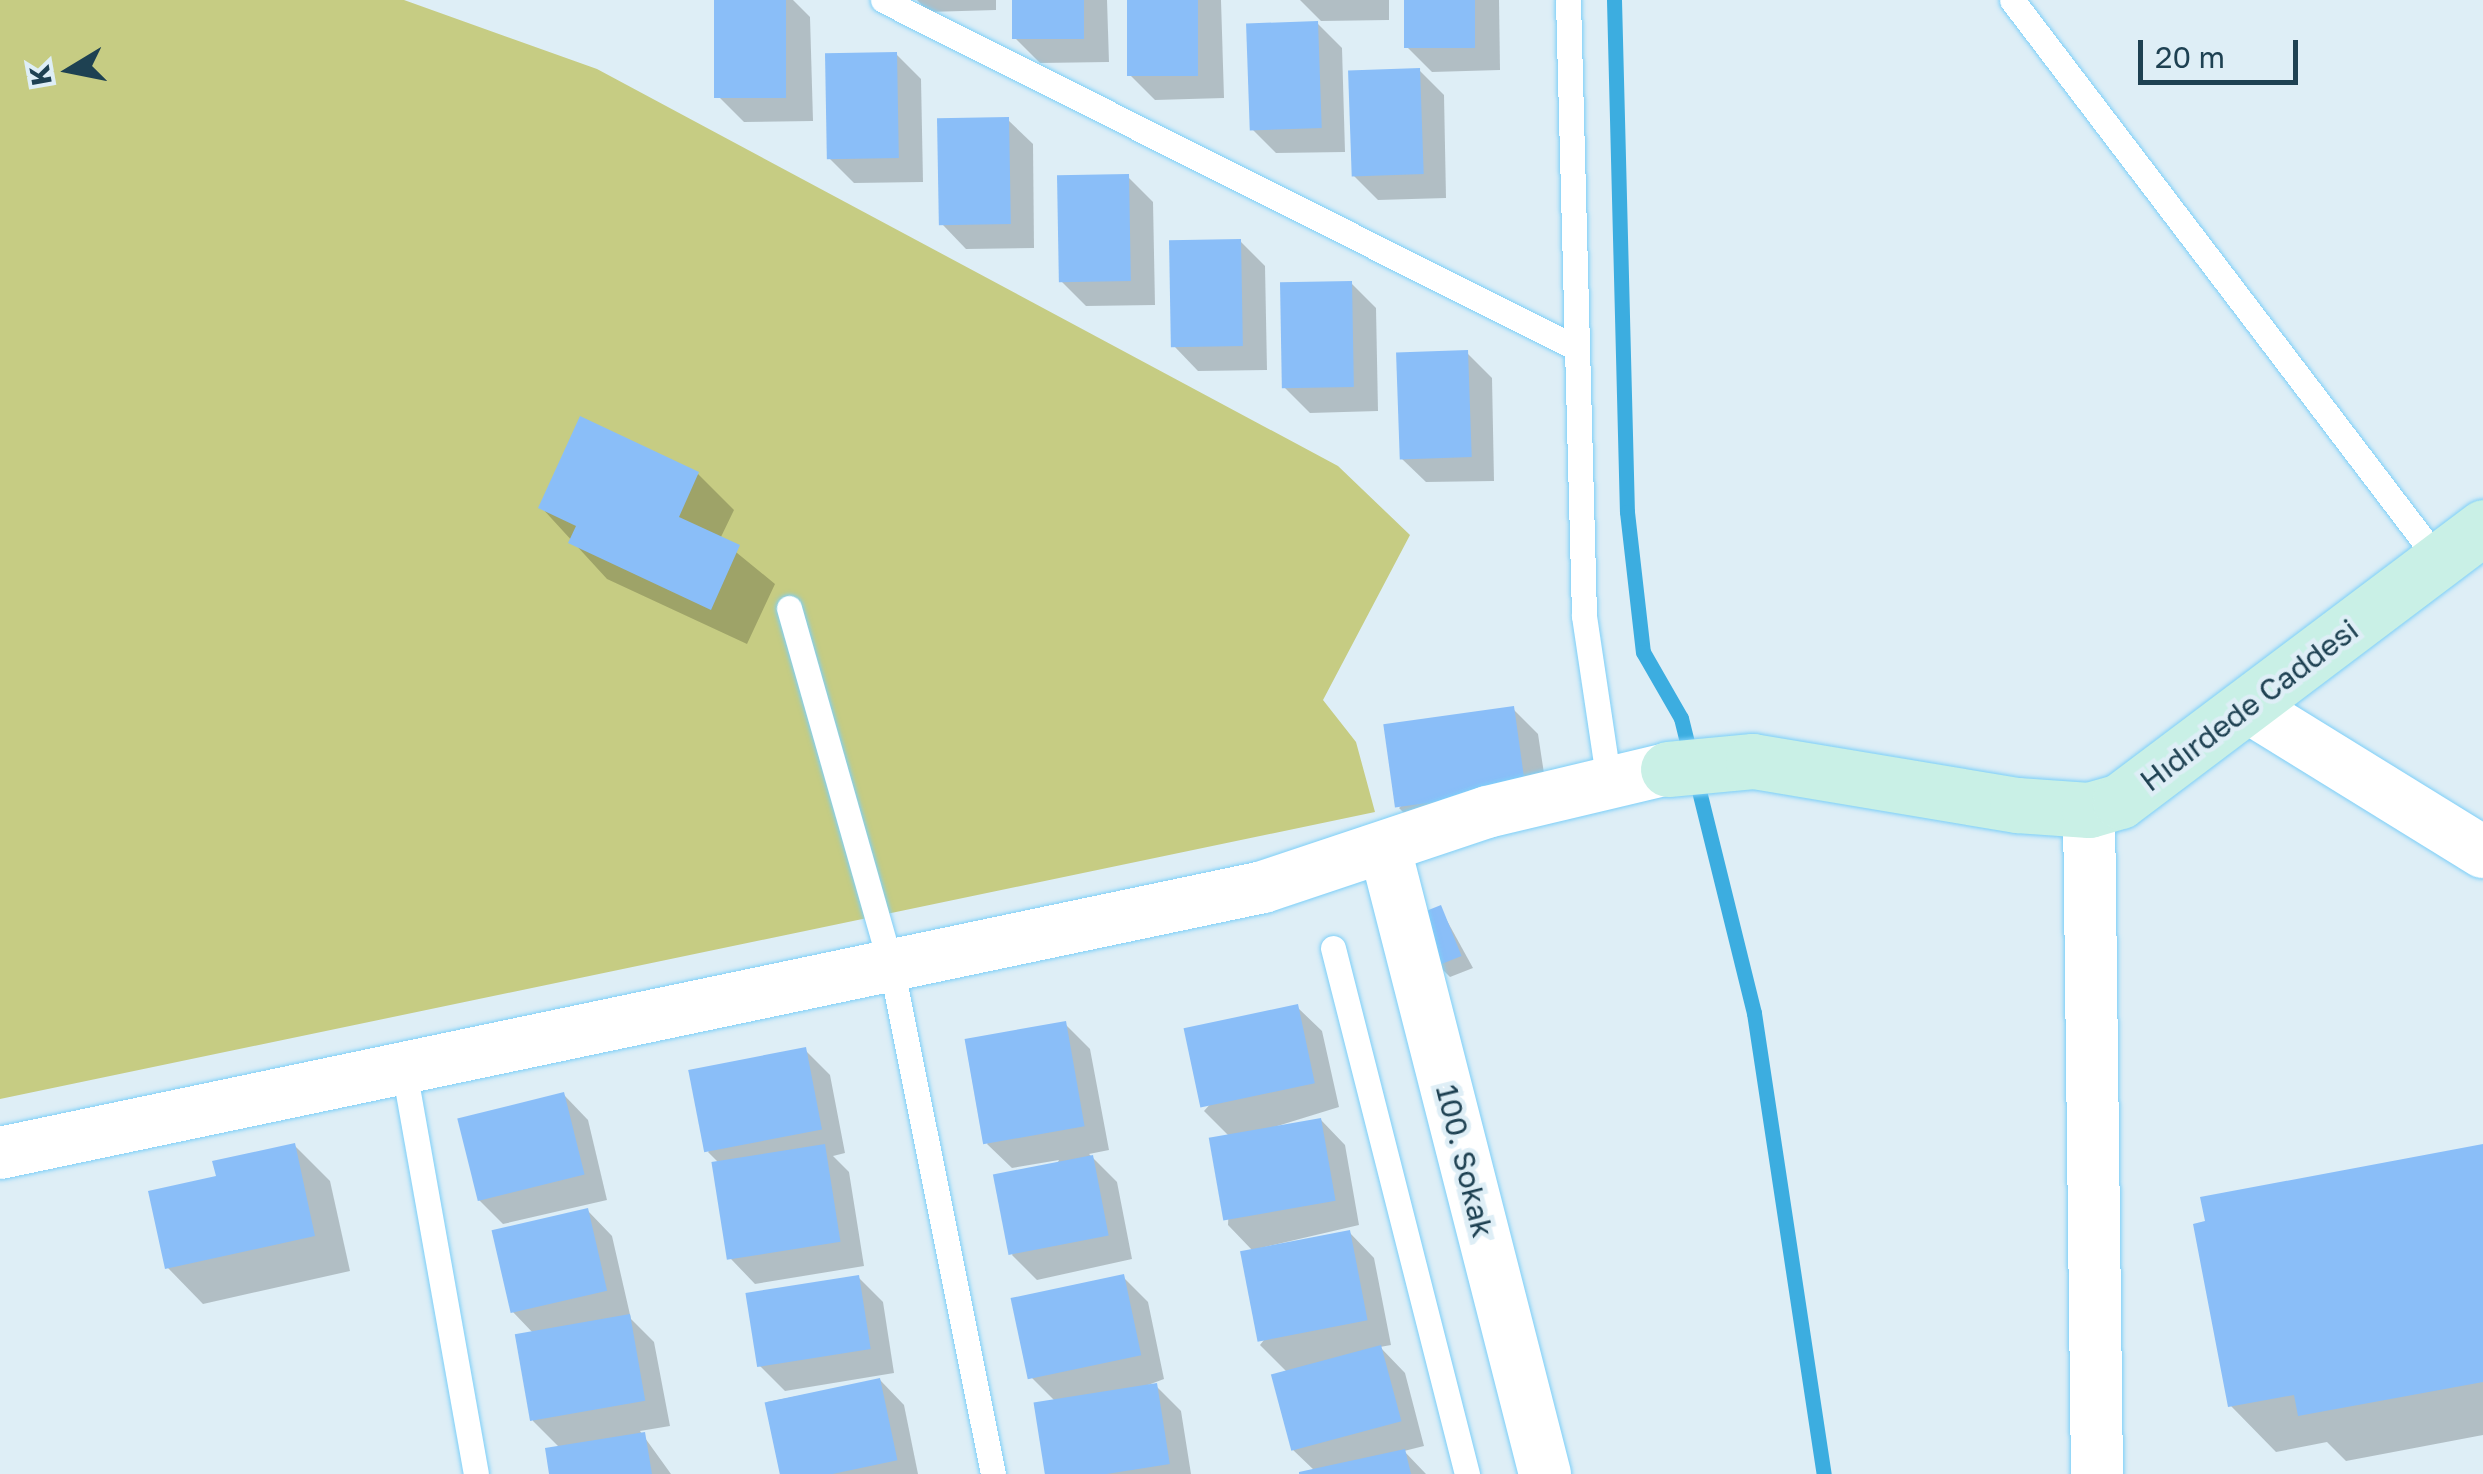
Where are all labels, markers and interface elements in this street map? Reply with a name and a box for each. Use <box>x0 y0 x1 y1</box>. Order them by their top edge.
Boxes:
north arrow <box>20 20 120 120</box>
scale bar <box>2143 20 2303 82</box>
text: 20 m <box>2155 39 2225 75</box>
text: K <box>22 62 58 88</box>
street label: Hıdırdede Caddesi <box>2133 611 2365 799</box>
street label: 100. Sokak <box>1429 1081 1501 1241</box>

